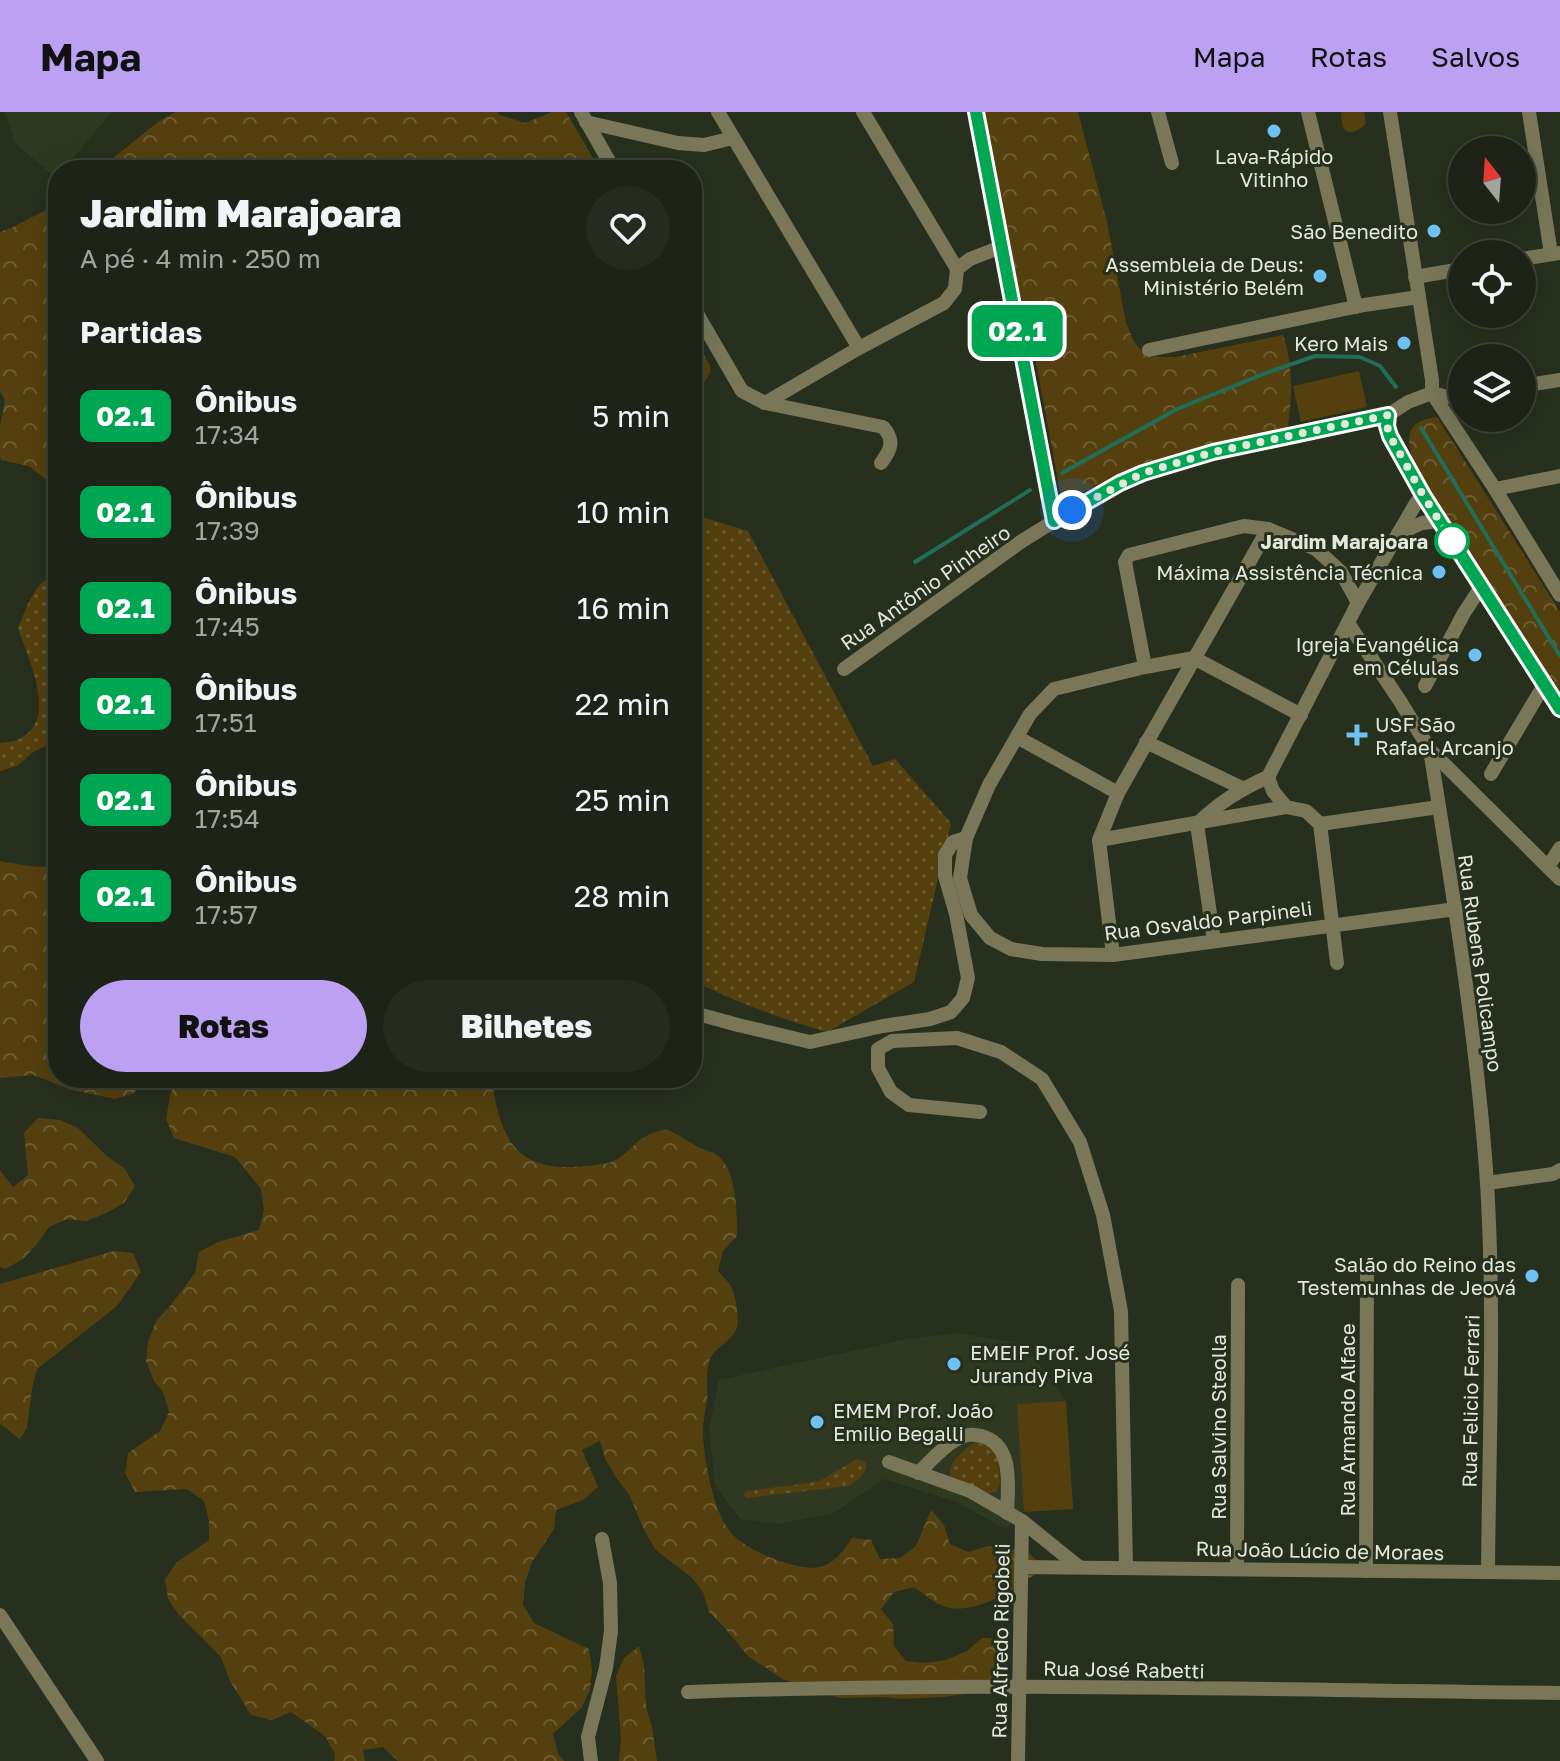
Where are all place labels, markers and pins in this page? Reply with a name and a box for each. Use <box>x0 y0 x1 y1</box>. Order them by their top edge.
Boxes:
marker: Lava-Rápido Vitinho <box>1265 122 1283 140</box>
place label: Lava-Rápido Vitinho <box>1215 144 1333 191</box>
place label: São Benedito <box>1290 219 1418 243</box>
marker: São Benedito <box>1425 222 1443 240</box>
place label: Assembleia de Deus: Ministério Belém <box>1105 252 1304 299</box>
marker: Assembleia de Deus: Ministério Belém <box>1311 267 1329 285</box>
place label: Kero Mais <box>1294 331 1388 355</box>
marker: Kero Mais <box>1395 334 1413 352</box>
marker: Jardim Marajoara <box>1435 524 1469 558</box>
place label: Jardim Marajoara <box>1261 529 1428 553</box>
place label: Máxima Assistência Técnica <box>1156 560 1423 584</box>
marker: Máxima Assistência Técnica <box>1430 563 1448 581</box>
place label: Igreja Evangélica em Células <box>1296 632 1459 679</box>
marker: Igreja Evangélica em Células <box>1466 646 1484 664</box>
place label: USF São Rafael Arcanjo <box>1375 712 1514 759</box>
marker: USF São Rafael Arcanjo <box>1346 724 1368 746</box>
place label: Salão do Reino das Testemunhas de Jeová <box>1297 1252 1516 1299</box>
marker: Salão do Reino das Testemunhas de Jeová <box>1523 1267 1541 1285</box>
place label: EMEIF Prof. José Jurandy Piva <box>970 1340 1130 1387</box>
marker: EMEIF Prof. José Jurandy Piva <box>945 1355 963 1373</box>
place label: EMEM Prof. João Emilio Begalli <box>833 1398 993 1445</box>
marker: EMEM Prof. João Emilio Begalli <box>808 1413 826 1431</box>

